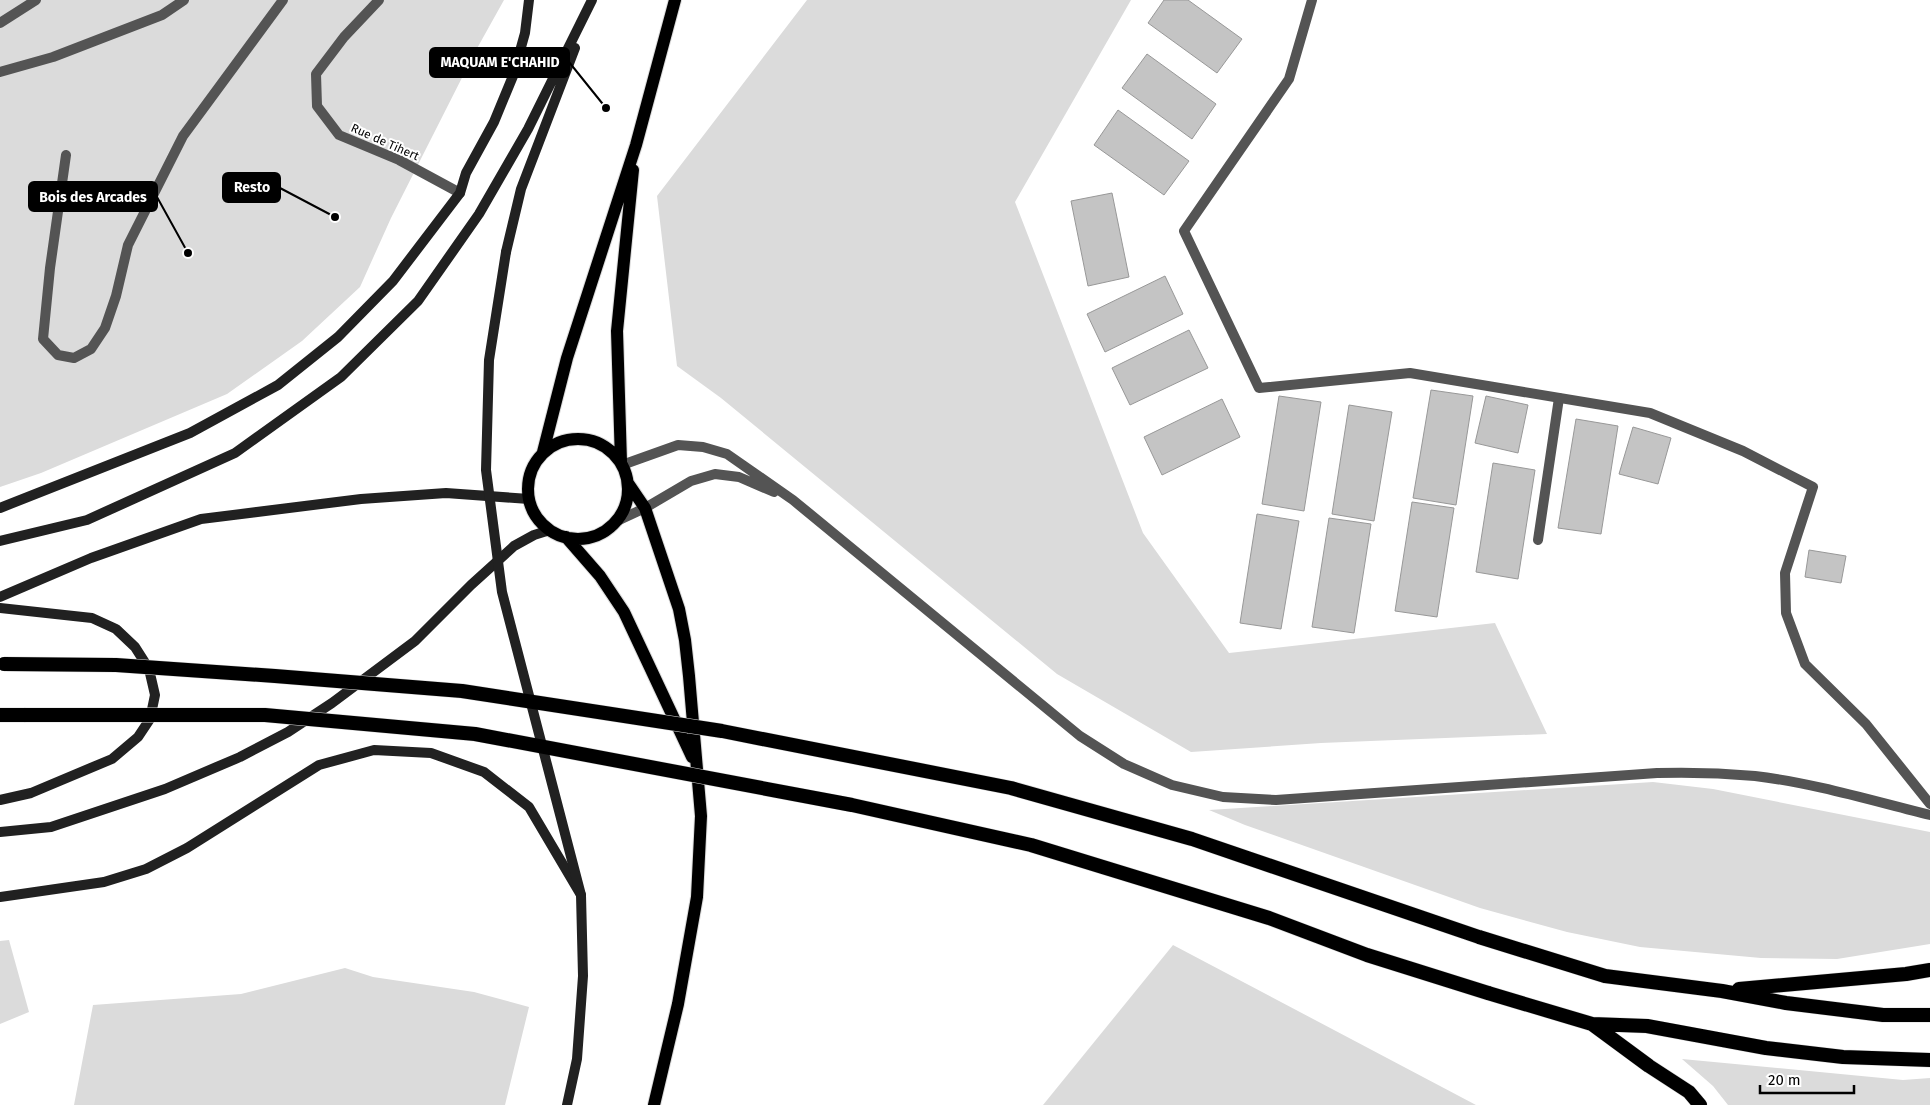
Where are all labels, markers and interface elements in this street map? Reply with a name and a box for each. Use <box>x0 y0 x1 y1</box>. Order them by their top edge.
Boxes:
callout: MAQUAM E'CHAHID <box>430 48 569 77</box>
text: MAQUAM E'CHAHID <box>440 54 560 71</box>
street label: Rue de Tihert <box>349 121 422 164</box>
callout: Resto <box>223 173 280 202</box>
text: Resto <box>234 179 270 196</box>
callout: Bois des Arcades <box>29 182 157 211</box>
text: Bois des Arcades <box>39 189 147 206</box>
scale bar <box>1760 1062 1854 1094</box>
text: 20 m <box>1768 1071 1801 1089</box>

